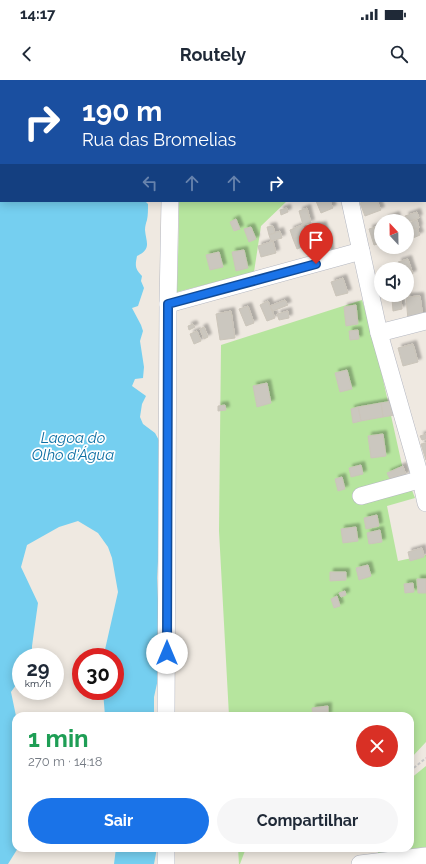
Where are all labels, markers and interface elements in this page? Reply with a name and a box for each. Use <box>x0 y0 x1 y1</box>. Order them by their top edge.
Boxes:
text: 14:17 <box>20 5 56 23</box>
icon: back <box>16 43 38 65</box>
icon: search <box>388 43 410 65</box>
text: Routely <box>180 44 246 65</box>
text: 190 m <box>82 95 162 128</box>
icon: right <box>16 96 68 148</box>
text: Rua das Bromelias <box>82 129 236 150</box>
icon: left <box>139 172 161 194</box>
icon: ahead <box>181 172 203 194</box>
icon: ahead <box>223 172 245 194</box>
icon: right <box>265 172 287 194</box>
north arrow <box>374 214 414 254</box>
map controls <box>374 214 414 302</box>
pin <box>299 223 333 264</box>
icon: arrive <box>305 229 327 251</box>
button: sound <box>374 262 414 302</box>
water label: Lagoa do Olho d'Água <box>32 429 114 464</box>
position arrow <box>146 632 188 674</box>
speed limit sign: 30 <box>72 648 124 700</box>
text: 29 <box>26 657 50 681</box>
text: km/h <box>25 678 51 689</box>
text: 1 min <box>28 724 89 753</box>
button: close <box>356 725 398 767</box>
text: 270 m · 14:18 <box>28 754 102 769</box>
button: Sair <box>28 798 209 844</box>
button: Compartilhar <box>217 798 398 844</box>

